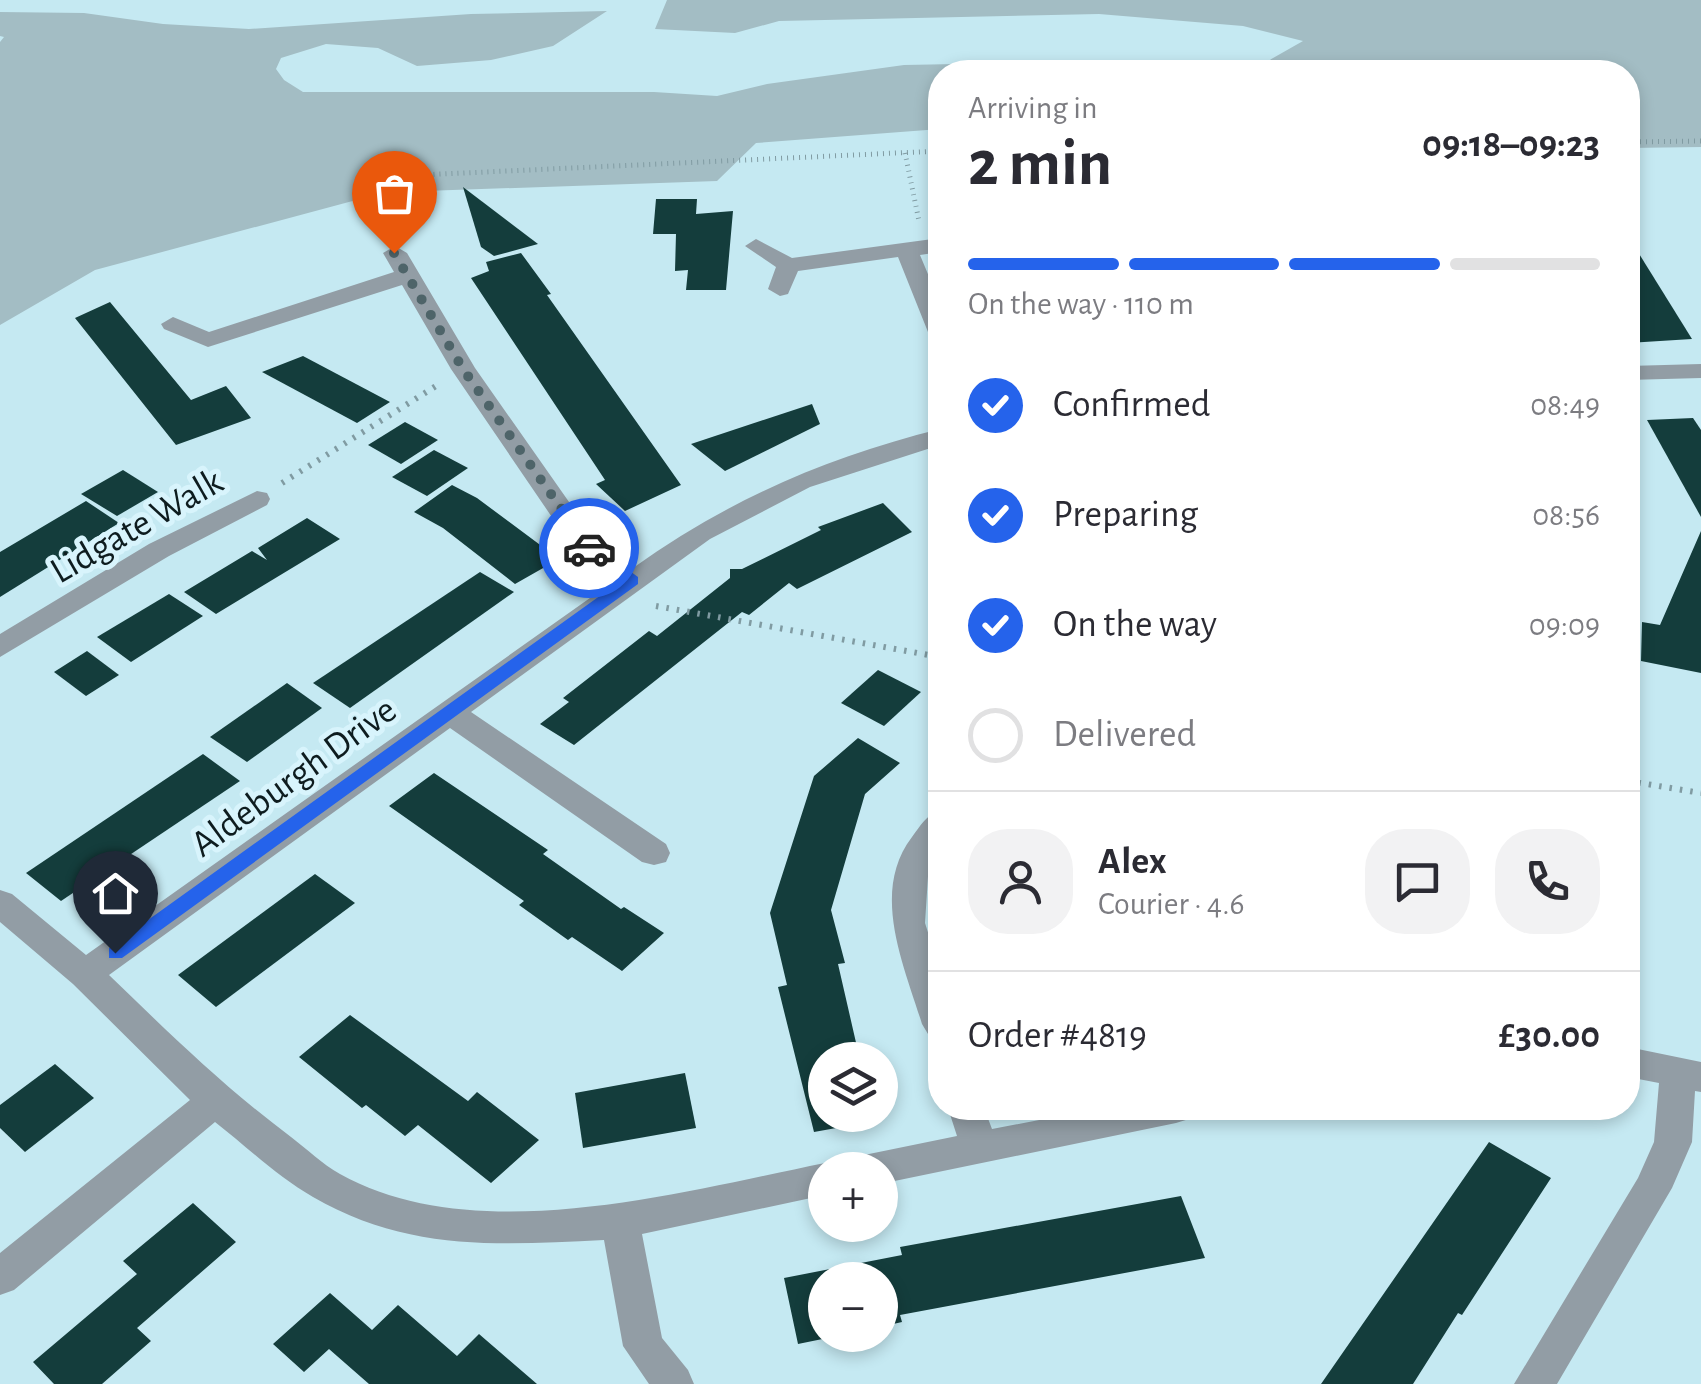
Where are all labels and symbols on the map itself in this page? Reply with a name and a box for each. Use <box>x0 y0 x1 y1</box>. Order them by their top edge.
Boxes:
pin <box>352 151 437 254</box>
street label: Lidgate Walk <box>44 462 230 591</box>
courier <box>539 498 639 598</box>
street label: Aldeburgh Drive <box>185 691 404 864</box>
pin <box>73 851 158 954</box>

